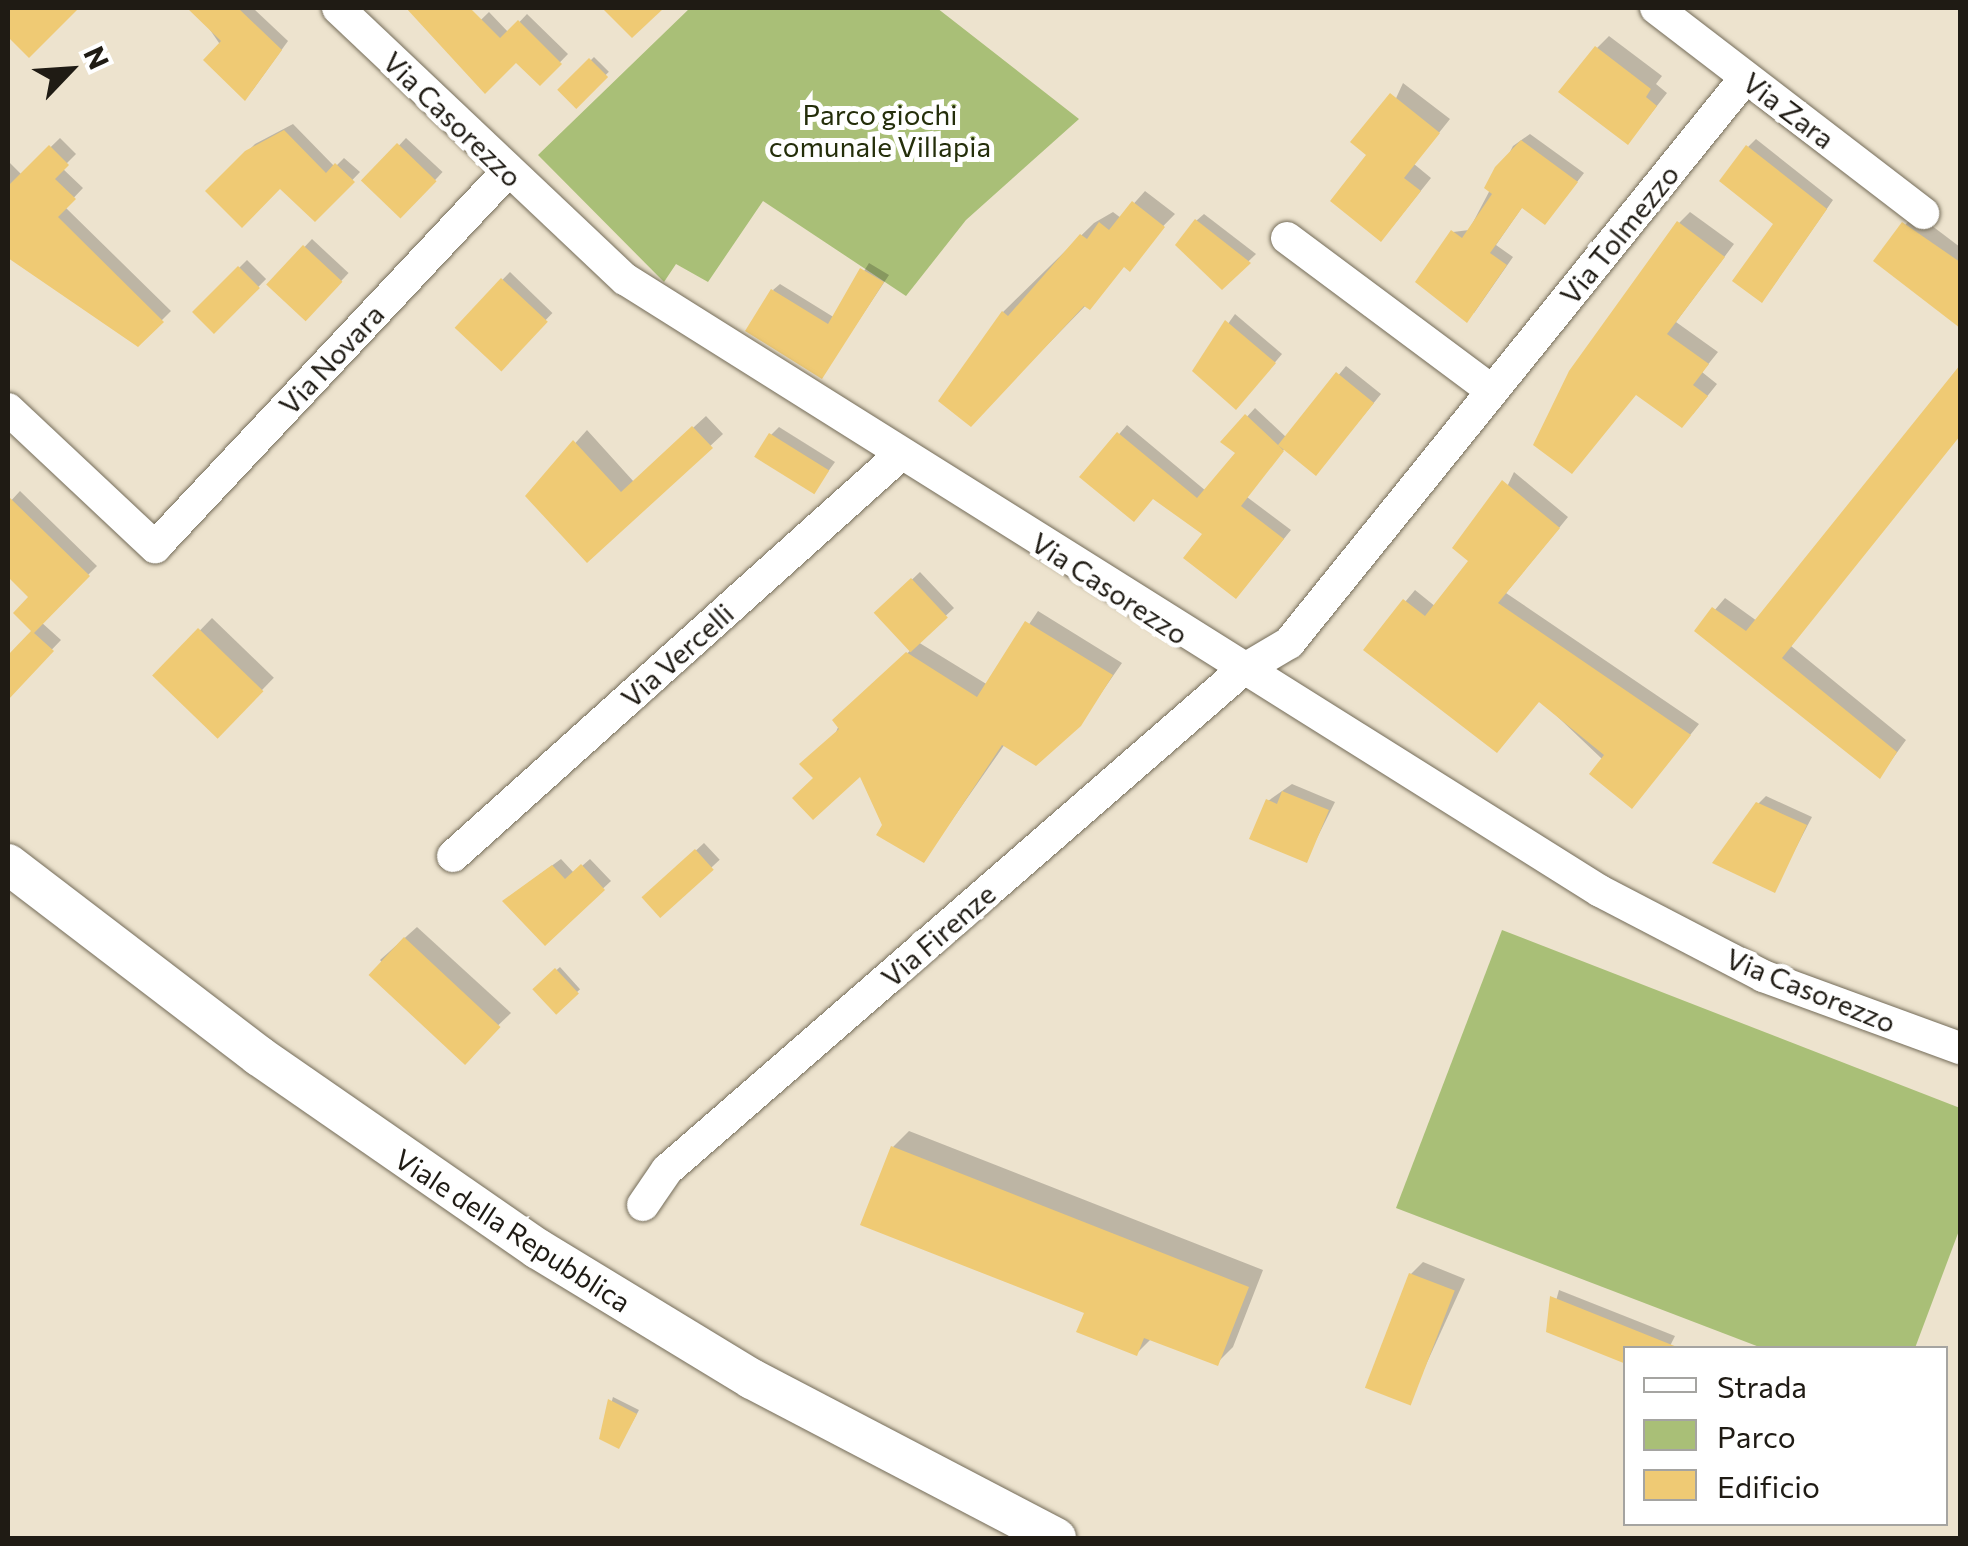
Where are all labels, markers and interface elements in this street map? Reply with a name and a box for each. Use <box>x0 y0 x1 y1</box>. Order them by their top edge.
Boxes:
north arrow <box>20 20 120 120</box>
text: N <box>77 41 117 74</box>
street label: Via Casorezzo <box>377 44 529 194</box>
street label: Via Zara <box>1737 65 1841 155</box>
park label: Parco giochi comunale Villapia <box>769 97 991 163</box>
street label: Via Tolmezzo <box>1553 157 1685 311</box>
street label: Via Novara <box>272 297 390 421</box>
street label: Via Casorezzo <box>1025 525 1195 651</box>
street label: Via Vercelli <box>614 596 740 714</box>
street label: Via Firenze <box>874 876 1002 994</box>
street label: Via Casorezzo <box>1721 941 1901 1039</box>
street label: Viale della Repubblica <box>389 1141 637 1319</box>
legend <box>1623 1346 1948 1526</box>
text: Strada <box>1717 1367 1807 1404</box>
text: Parco <box>1717 1417 1796 1454</box>
text: Edificio <box>1717 1467 1820 1504</box>

